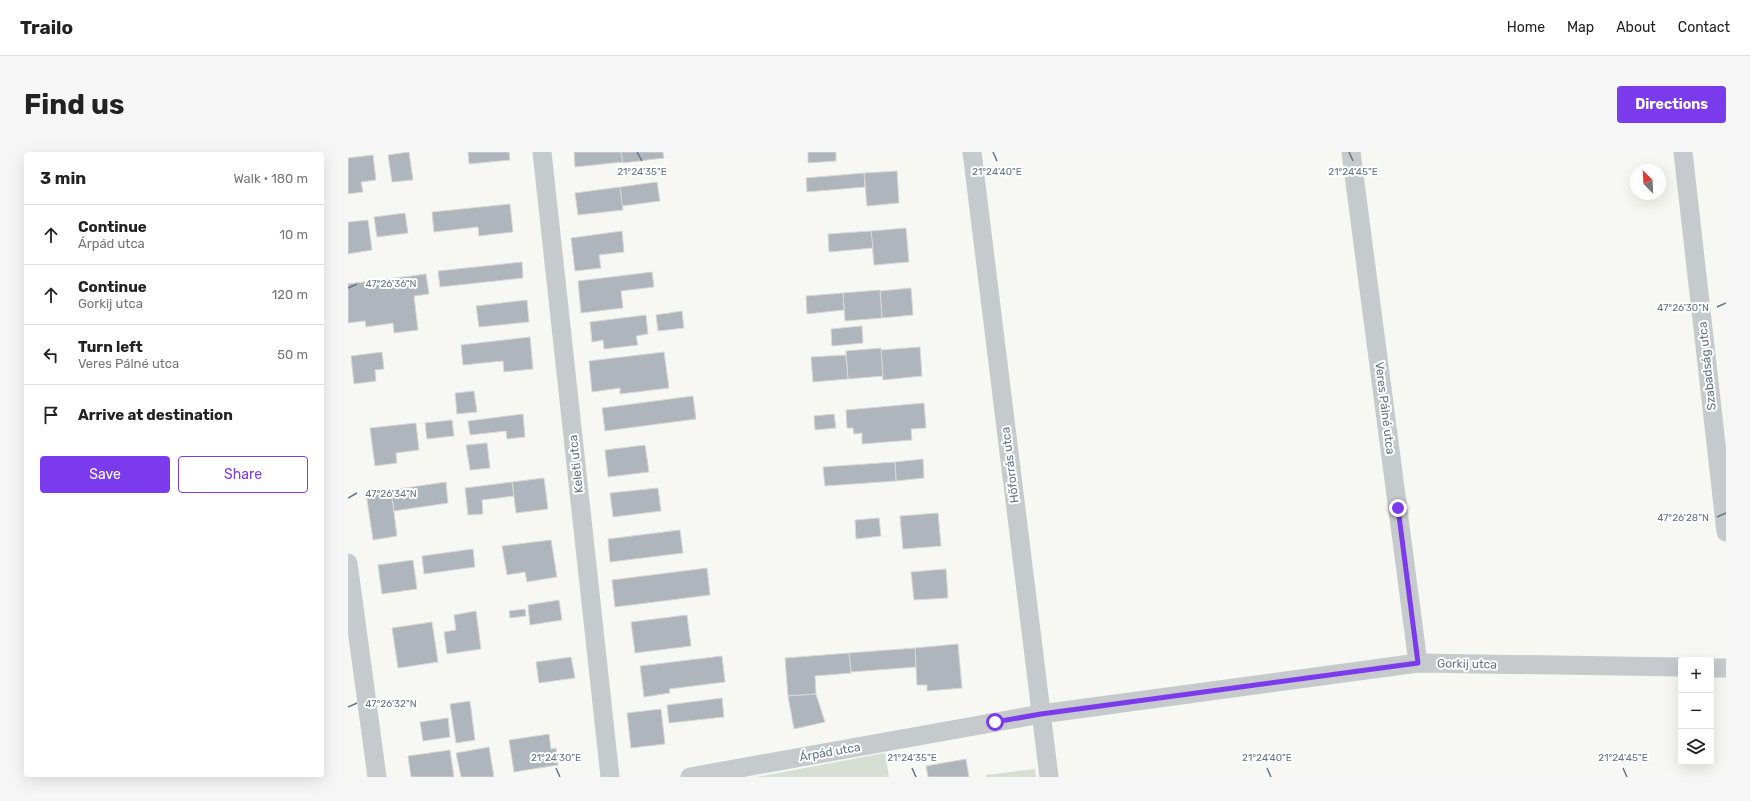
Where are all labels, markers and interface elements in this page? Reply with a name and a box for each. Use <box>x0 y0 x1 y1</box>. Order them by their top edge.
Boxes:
text: Trailo <box>20 16 73 39</box>
text: Home <box>1507 19 1545 36</box>
text: Map <box>1567 19 1594 36</box>
text: About <box>1616 19 1656 36</box>
text: Contact <box>1678 19 1730 36</box>
button: Directions <box>1617 86 1726 123</box>
text: Find us <box>24 88 124 121</box>
north arrow <box>1630 164 1666 200</box>
text: 21°24'35"E <box>617 166 667 178</box>
text: 21°24'40"E <box>972 166 1022 178</box>
text: 21°24'45"E <box>1328 166 1378 178</box>
text: 3 min <box>40 168 86 188</box>
text: Walk · 180 m <box>233 171 308 186</box>
text: Continue <box>78 218 147 236</box>
icon: ahead <box>40 224 62 246</box>
text: 10 m <box>279 227 308 242</box>
text: Árpád utca <box>78 236 145 251</box>
text: Continue <box>78 278 147 296</box>
text: 47°26'36"N <box>365 278 417 290</box>
icon: ahead <box>40 284 62 306</box>
text: 120 m <box>272 287 308 302</box>
text: Gorkij utca <box>78 296 143 311</box>
text: 47°26'30"N <box>1657 302 1709 314</box>
street label: Szabadság utca <box>1695 321 1719 411</box>
text: Turn left <box>78 338 143 356</box>
icon: left <box>40 344 62 366</box>
text: 50 m <box>277 347 308 362</box>
text: Veres Pálné utca <box>78 356 179 371</box>
street label: Veres Pálné utca <box>1372 361 1398 455</box>
icon: arrive <box>40 404 62 426</box>
text: Arrive at destination <box>78 406 233 424</box>
street label: Hőforrás utca <box>998 426 1022 504</box>
street label: Keleti utca <box>566 434 586 494</box>
button: Save <box>40 456 170 493</box>
button: Share <box>178 456 308 493</box>
text: 47°26'34"N <box>365 488 417 500</box>
route end <box>1389 499 1407 517</box>
text: 47°26'28"N <box>1657 512 1709 524</box>
street label: Gorkij utca <box>1437 656 1497 672</box>
map controls <box>1678 657 1714 765</box>
button: + <box>1678 657 1714 693</box>
button: − <box>1678 693 1714 729</box>
text: 47°26'32"N <box>365 698 417 710</box>
route start <box>986 713 1004 731</box>
button: layers <box>1678 729 1714 765</box>
street label: Árpád utca <box>798 740 862 764</box>
text: 21°24'30"E <box>531 752 581 764</box>
text: 21°24'35"E <box>887 752 937 764</box>
text: 21°24'40"E <box>1242 752 1292 764</box>
text: 21°24'45"E <box>1598 752 1648 764</box>

